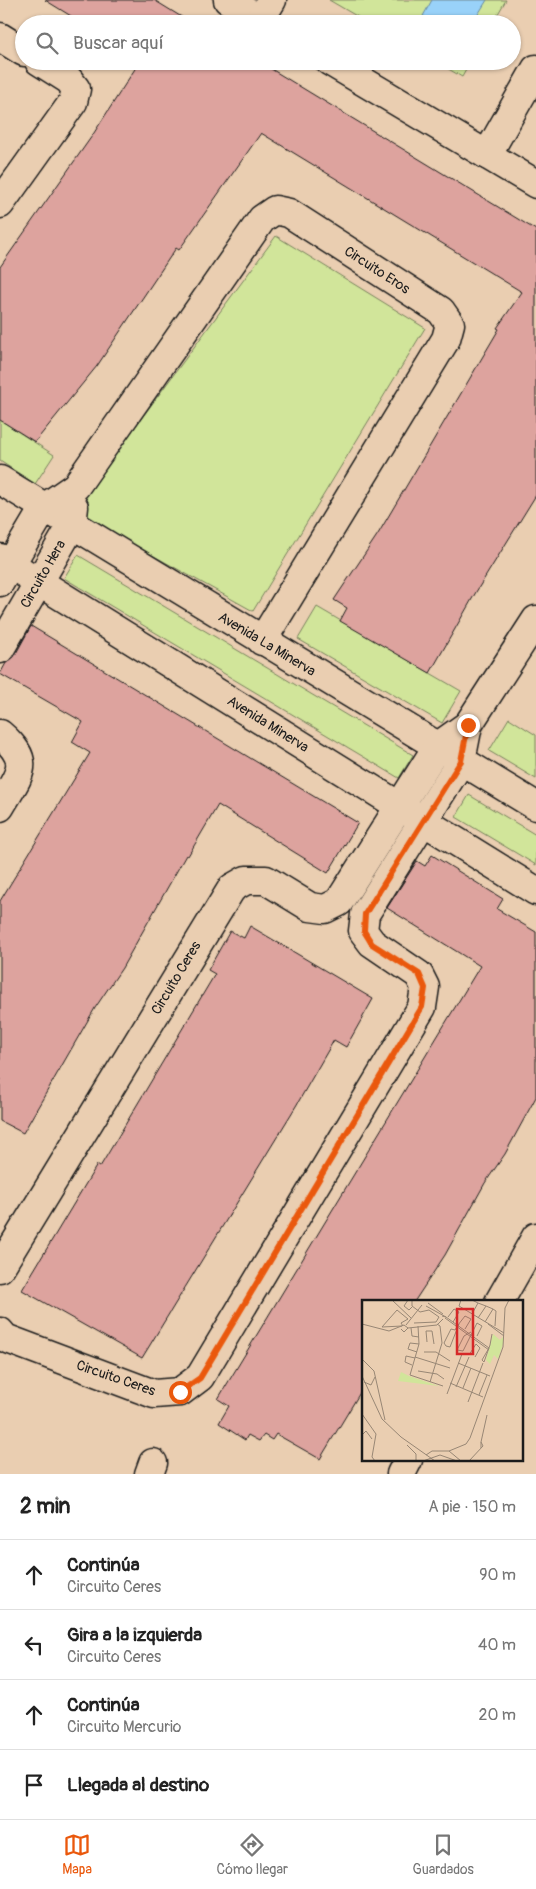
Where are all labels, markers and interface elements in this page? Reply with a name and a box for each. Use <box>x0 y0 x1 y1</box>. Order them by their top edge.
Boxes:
search box <box>15 15 521 70</box>
icon: search <box>33 29 61 57</box>
text: Buscar aquí <box>73 31 164 55</box>
street label: Circuito Eros <box>341 243 414 298</box>
street label: Circuito Hera <box>17 537 69 611</box>
street label: Avenida La Minerva <box>215 608 319 680</box>
street label: Avenida Minerva <box>224 692 312 756</box>
route end <box>457 714 480 737</box>
street label: Circuito Ceres <box>147 938 205 1018</box>
inset map <box>362 1300 524 1462</box>
street label: Circuito Ceres <box>74 1357 158 1400</box>
route start <box>169 1381 192 1404</box>
text: 2 min <box>20 1493 70 1520</box>
text: A pie · 150 m <box>428 1497 516 1517</box>
text: Continúa <box>67 1553 140 1577</box>
icon: ahead <box>20 1561 48 1589</box>
text: 90 m <box>479 1565 516 1585</box>
text: Circuito Ceres <box>67 1577 161 1597</box>
text: Gira a la izquierda <box>67 1623 202 1647</box>
icon: left <box>20 1631 48 1659</box>
text: 40 m <box>478 1635 516 1655</box>
text: Circuito Ceres <box>67 1647 161 1667</box>
text: Continúa <box>67 1693 140 1717</box>
icon: ahead <box>20 1701 48 1729</box>
text: 20 m <box>478 1705 516 1725</box>
text: Circuito Mercurio <box>67 1717 181 1737</box>
icon: arrive <box>20 1771 48 1799</box>
text: Llegada al destino <box>67 1773 209 1797</box>
tab: Mapa <box>62 1831 92 1878</box>
tab: Cómo llegar <box>217 1831 288 1878</box>
tab: Guardados <box>412 1831 474 1878</box>

